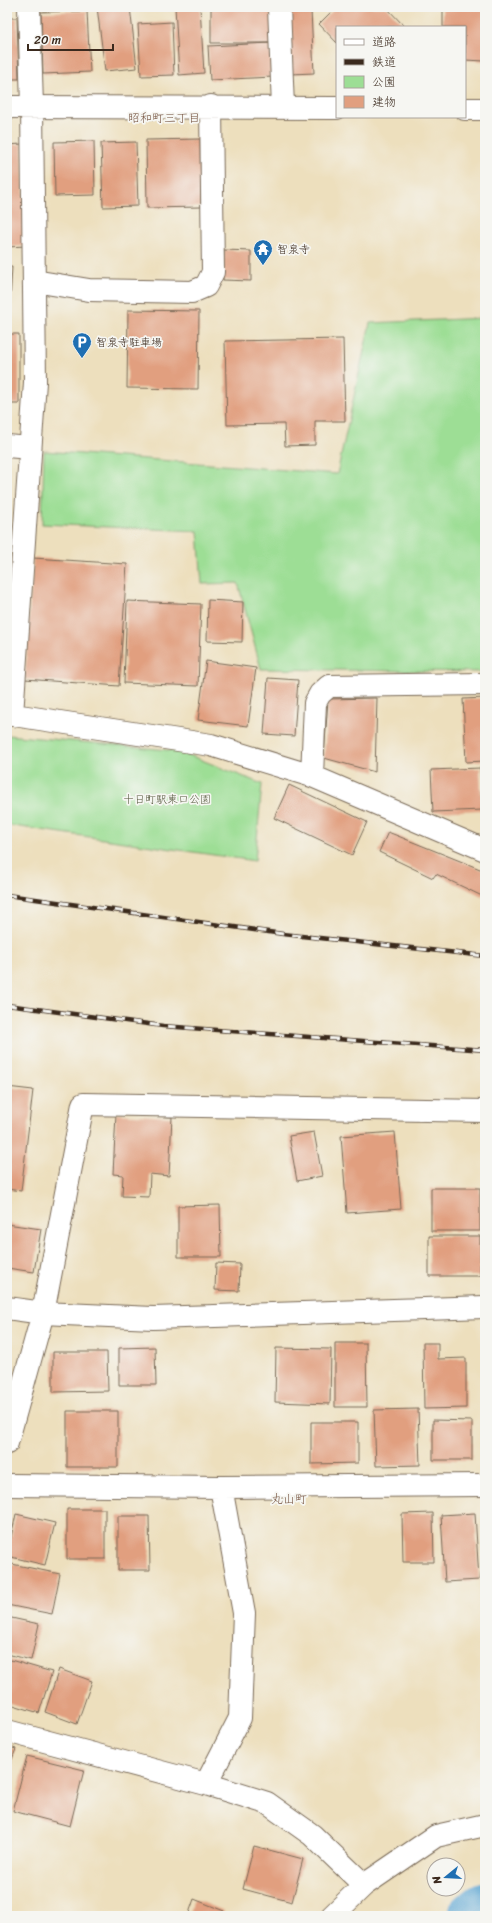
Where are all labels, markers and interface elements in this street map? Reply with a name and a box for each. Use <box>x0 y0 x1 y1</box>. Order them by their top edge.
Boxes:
scale bar <box>28 26 113 52</box>
legend <box>336 26 466 118</box>
text: 20 m <box>34 29 61 51</box>
text: 道路 <box>372 31 396 53</box>
text: 鉄道 <box>372 51 396 73</box>
text: 公園 <box>372 71 396 93</box>
text: 建物 <box>372 91 396 113</box>
district label: 昭和町三丁目 <box>128 107 200 129</box>
temple icon: 智泉寺 <box>252 238 274 266</box>
place label: 智泉寺 <box>277 240 310 259</box>
parking icon: 智泉寺駐車場 <box>71 331 93 359</box>
place label: 智泉寺駐車場 <box>96 333 162 352</box>
park label: 十日町駅東口公園 <box>123 790 211 809</box>
district label: 丸山町 <box>271 1488 307 1510</box>
north arrow <box>426 1857 466 1897</box>
text: N <box>427 1873 447 1887</box>

